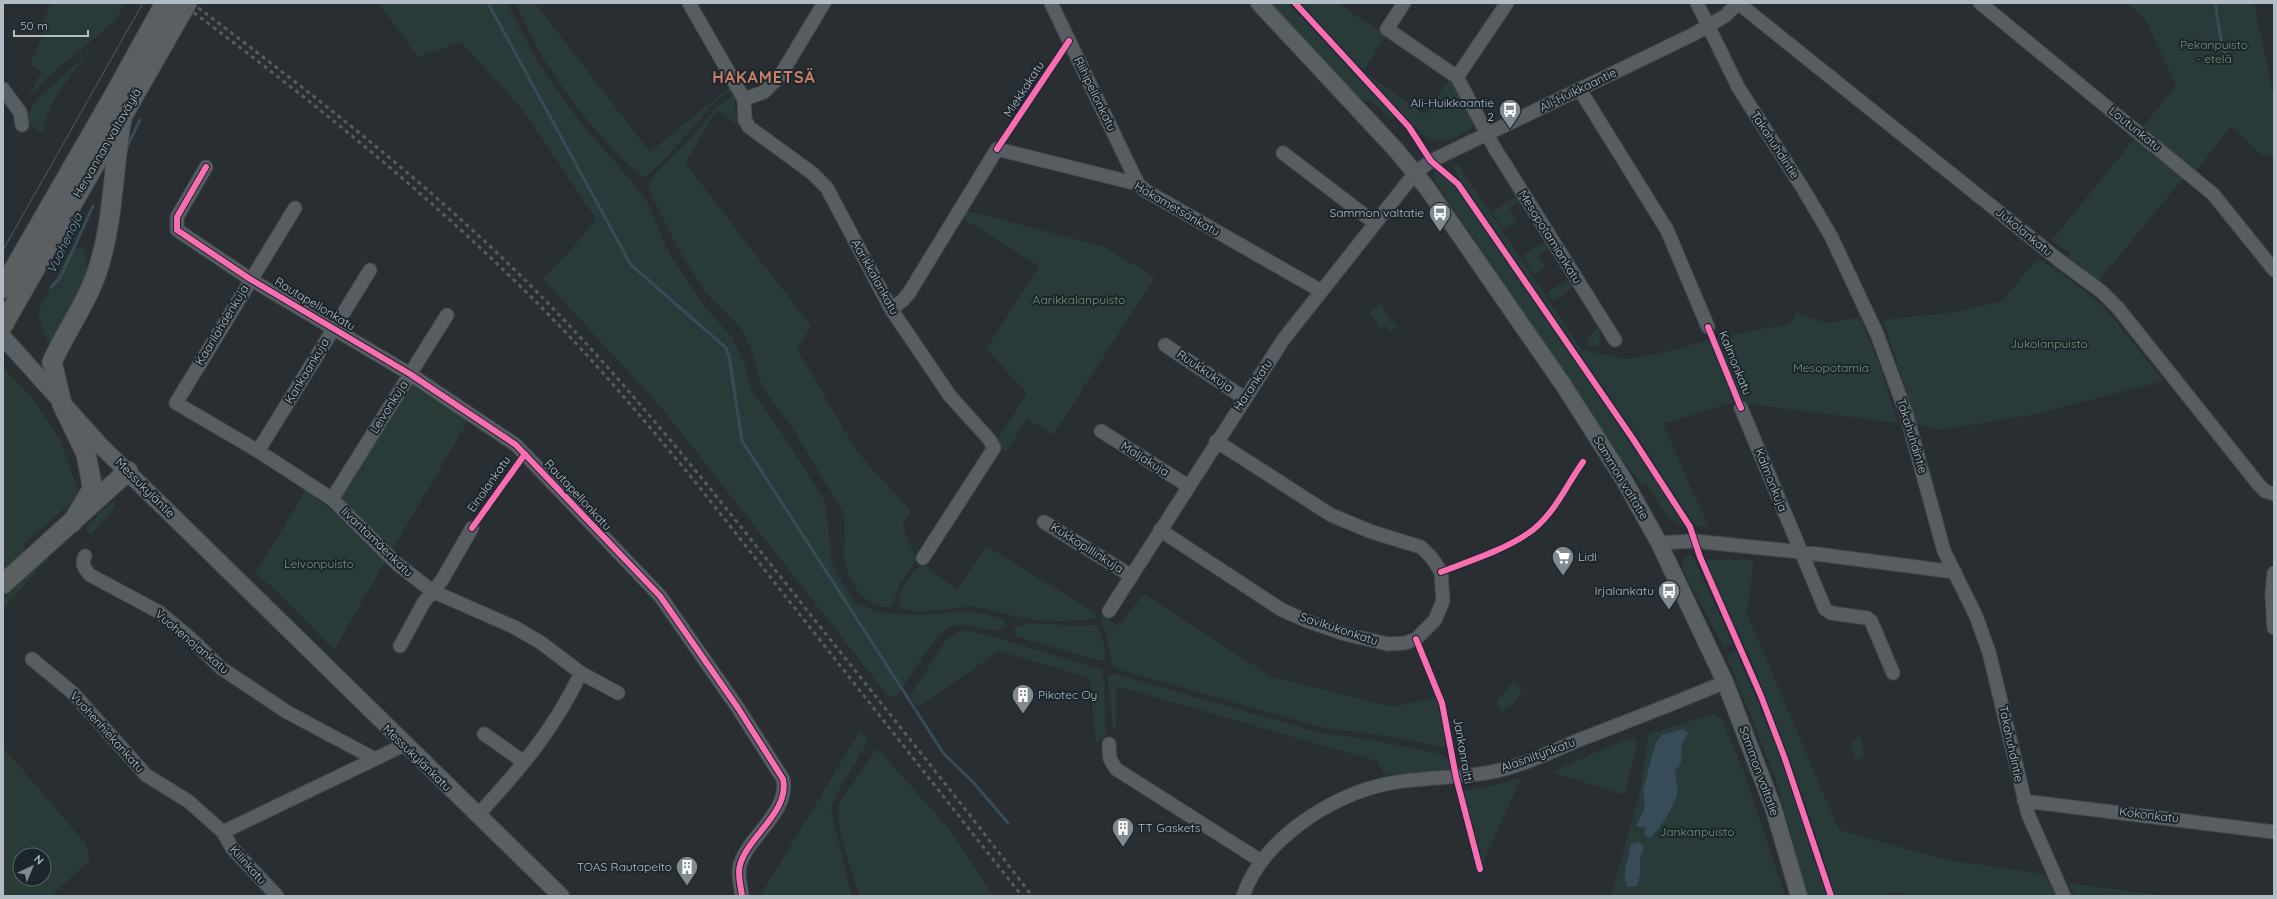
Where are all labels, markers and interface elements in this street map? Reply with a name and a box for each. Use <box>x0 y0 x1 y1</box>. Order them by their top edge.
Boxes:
scale bar <box>14 12 88 38</box>
text: 50 m <box>20 18 48 33</box>
park label: Pekanpuisto - etelä <box>2180 37 2248 66</box>
street label: Riihipellonkatu <box>1071 54 1120 133</box>
street label: Miekkakatu <box>1000 58 1047 120</box>
street label: Ali-Huikkaantie <box>1537 64 1619 115</box>
district label: HAKAMETSÄ <box>712 67 816 87</box>
street label: Hervannan valtaväylä <box>69 85 144 200</box>
place label: Ali-Huikkaantie 2 <box>1410 95 1494 124</box>
bus stop icon: Ali-Huikkaantie 2 <box>1497 97 1523 130</box>
street label: Loutunkatu <box>2106 103 2164 154</box>
street label: Takahuhdintie <box>1748 108 1803 182</box>
street label: Hakametsänkatu <box>1132 178 1223 239</box>
street label: Mesopotamiankatu <box>1516 187 1585 286</box>
bus stop icon: Sammon valtatie <box>1427 200 1453 233</box>
street label: Jukolankatu <box>1993 204 2056 259</box>
place label: Sammon valtatie <box>1330 205 1424 220</box>
water label: Vuohenoja <box>43 209 86 276</box>
street label: Aarikkalankatu <box>849 236 902 317</box>
street label: Rautapellonkatu <box>272 274 358 334</box>
street label: Kaarilahdenkuja <box>192 282 252 368</box>
park label: Aarikkalanpuisto <box>1033 292 1126 307</box>
street label: Kalmonkatu <box>1716 329 1755 397</box>
street label: Kankaankuja <box>281 335 332 406</box>
park label: Jukolanpuisto <box>2010 336 2088 351</box>
street label: Ruukkukuja <box>1174 346 1236 395</box>
street label: Harankatu <box>1230 356 1275 413</box>
park label: Mesopotamia <box>1793 360 1869 375</box>
street label: Leivonkuja <box>366 377 411 436</box>
street label: Takahuhdintie <box>1894 397 1931 475</box>
street label: Sammon valtatie <box>1591 433 1652 522</box>
street label: Maljakuja <box>1118 438 1172 479</box>
street label: Kalmonkuja <box>1752 446 1791 514</box>
street label: Einolankatu <box>464 453 513 515</box>
street label: Messukyläntie <box>112 455 179 521</box>
street label: Rautapellonkatu <box>542 456 615 533</box>
street label: Iivantamäenkatu <box>338 504 416 580</box>
street label: Kukkopillinkuja <box>1048 519 1126 576</box>
supermarket icon: Lidl <box>1550 544 1576 577</box>
place label: Lidl <box>1578 549 1597 564</box>
park label: Leivonpuisto <box>284 556 354 571</box>
bus stop icon: Irjalankatu <box>1656 578 1682 611</box>
place label: Irjalankatu <box>1594 583 1654 598</box>
street label: Vuohenojankatu <box>152 606 232 677</box>
street label: Savikukonkatu <box>1298 609 1380 648</box>
building icon: Pikotec Oy <box>1010 682 1036 715</box>
place label: Pikotec Oy <box>1038 687 1097 702</box>
street label: Vuohenhiekankatu <box>67 688 148 775</box>
street label: Takahuhdintie <box>1996 704 2027 784</box>
street label: Jankanraitti <box>1450 717 1477 785</box>
street label: Messukylänkatu <box>380 721 455 794</box>
street label: Sammon valtatie <box>1736 724 1783 818</box>
street label: Alasniitynkatu <box>1499 734 1577 775</box>
street label: Kokonkatu <box>2118 803 2180 826</box>
building icon: TT Gaskets <box>1110 815 1136 848</box>
place label: TT Gaskets <box>1138 820 1201 835</box>
park label: Jankanpuisto <box>1659 824 1735 839</box>
street label: Kilinkatu <box>227 842 270 887</box>
north arrow <box>12 847 52 887</box>
text: N <box>31 852 47 868</box>
building icon: TOAS Rautapelto <box>674 854 700 887</box>
place label: TOAS Rautapelto <box>577 859 672 874</box>

